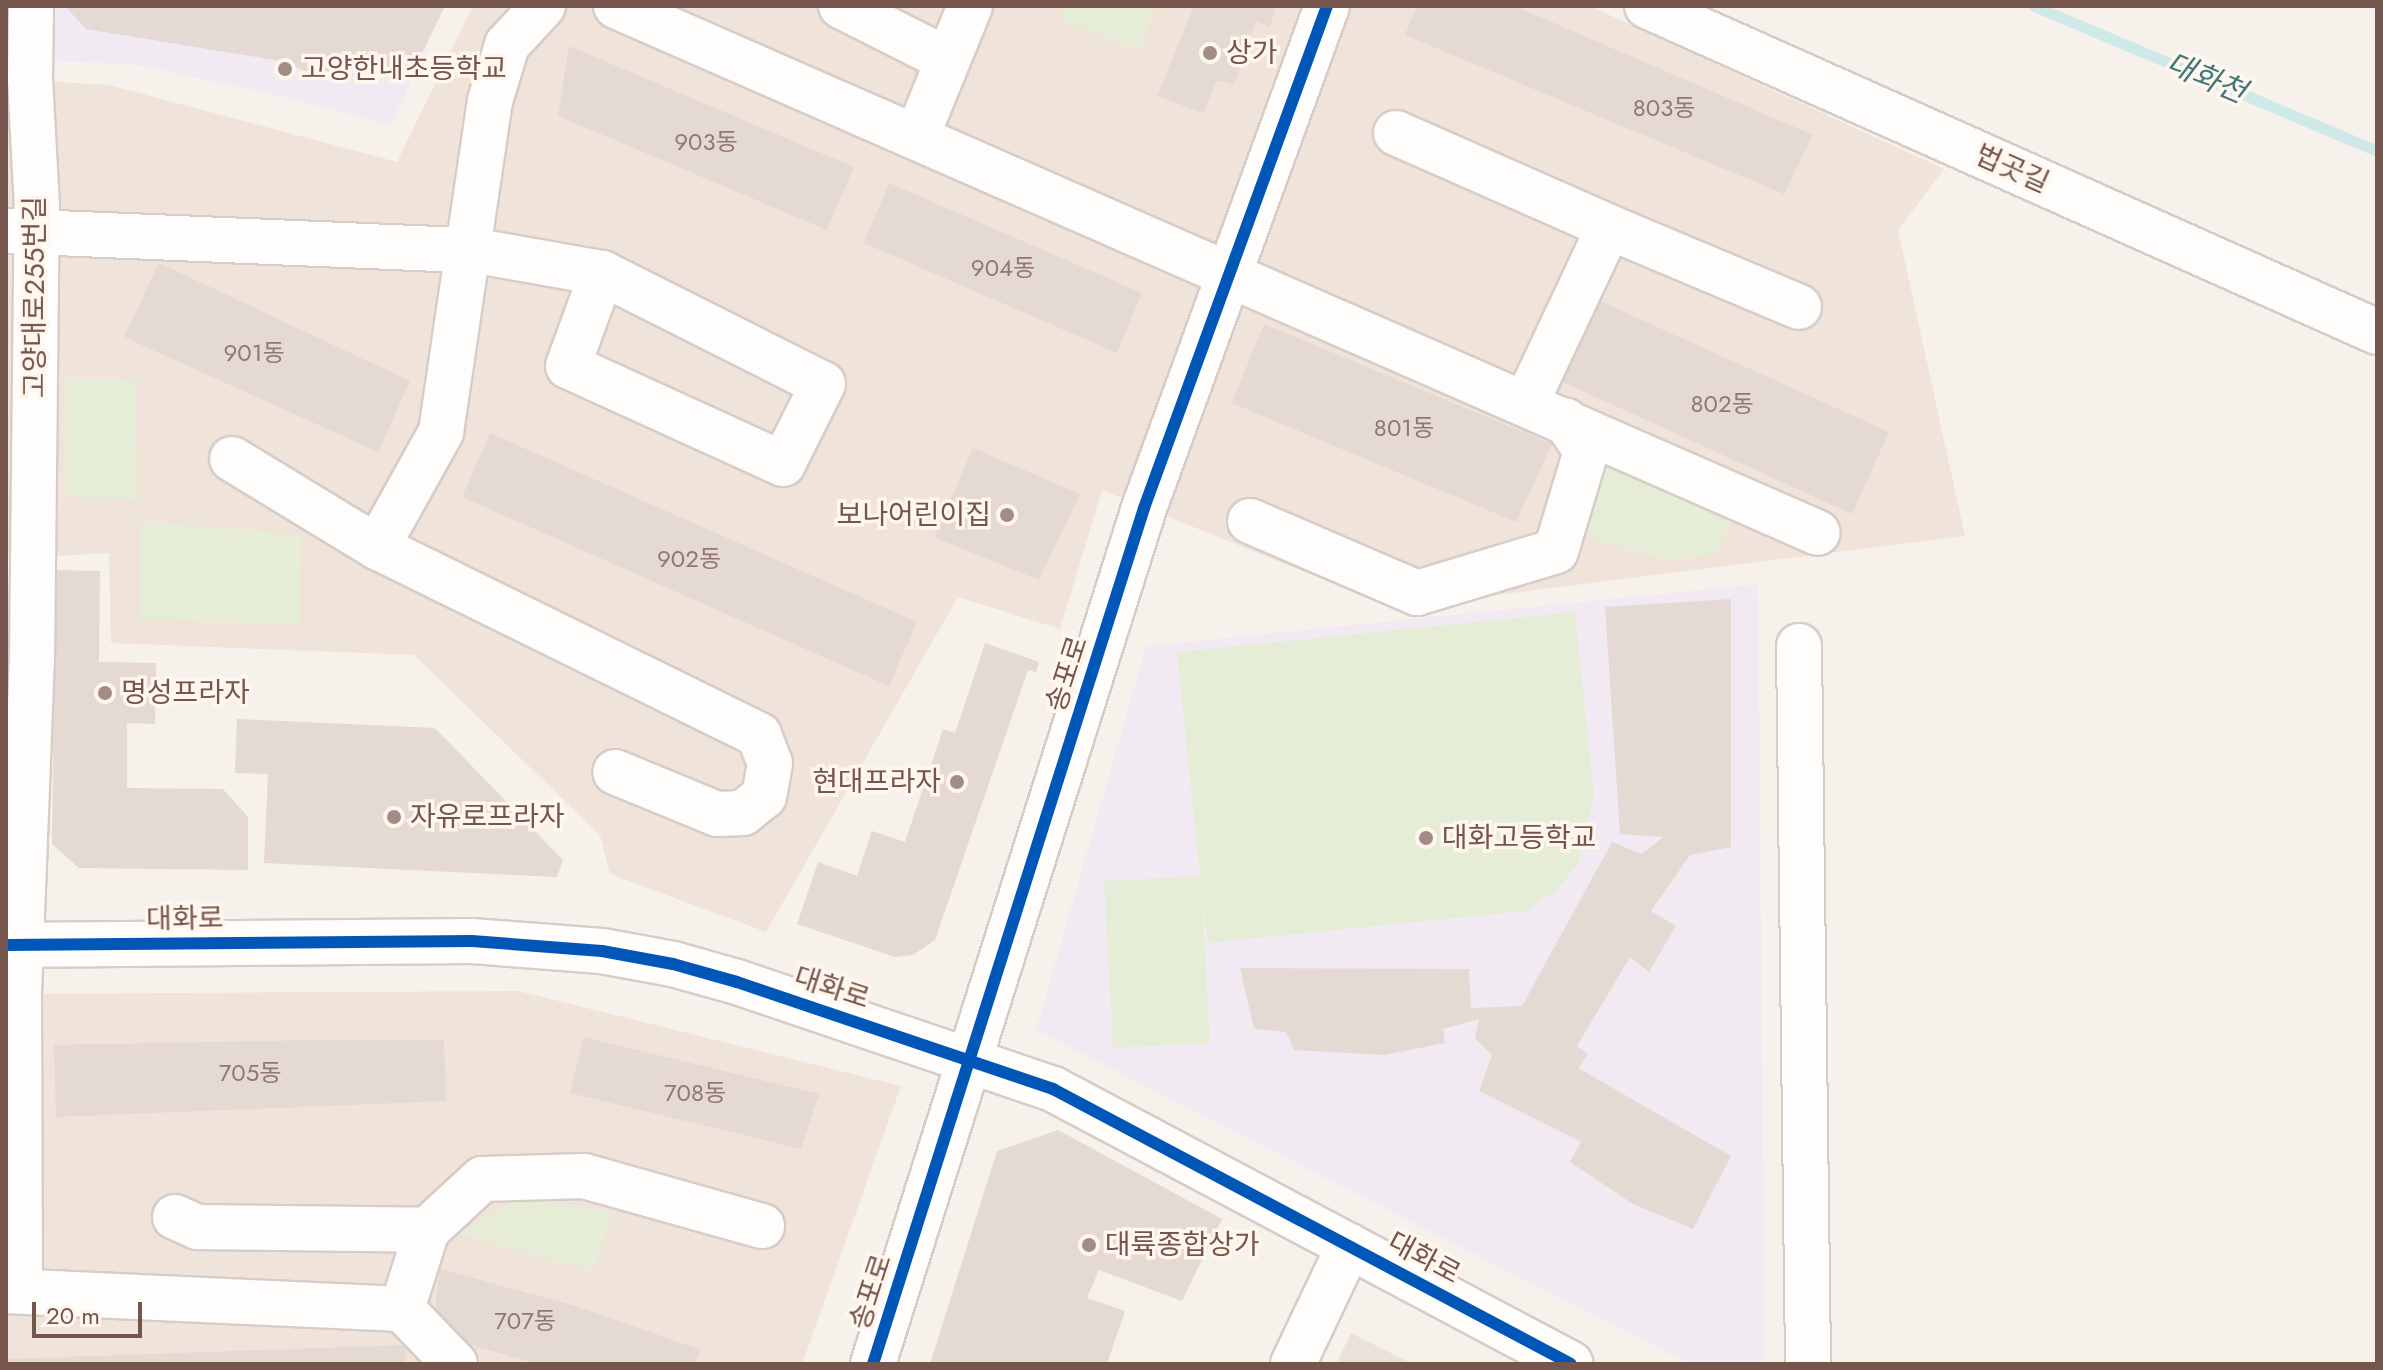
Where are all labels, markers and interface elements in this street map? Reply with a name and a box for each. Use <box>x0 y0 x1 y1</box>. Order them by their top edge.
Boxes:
place label: 상가 <box>1226 36 1278 70</box>
marker: 상가 <box>1201 44 1219 62</box>
water label: 대화천 <box>2161 45 2251 111</box>
place label: 고양한내초등학교 <box>301 52 507 86</box>
marker: 고양한내초등학교 <box>276 60 294 78</box>
house number: 803동 <box>1633 94 1695 122</box>
house number: 903동 <box>674 128 738 156</box>
street label: 법곳길 <box>1970 138 2054 200</box>
street label: 고양대로255번길 <box>18 196 52 398</box>
house number: 904동 <box>971 254 1035 282</box>
house number: 901동 <box>223 339 285 367</box>
house number: 802동 <box>1690 390 1754 418</box>
house number: 801동 <box>1374 414 1434 442</box>
place label: 보나어린이집 <box>836 498 991 532</box>
marker: 보나어린이집 <box>998 506 1016 524</box>
house number: 902동 <box>657 545 721 573</box>
street label: 송포로 <box>1039 632 1095 716</box>
place label: 명성프라자 <box>121 676 250 710</box>
marker: 명성프라자 <box>96 684 114 702</box>
place label: 현대프라자 <box>812 765 941 799</box>
marker: 현대프라자 <box>948 773 966 791</box>
place label: 자유로프라자 <box>410 800 565 834</box>
marker: 자유로프라자 <box>385 808 403 826</box>
place label: 대화고등학교 <box>1442 821 1597 855</box>
marker: 대화고등학교 <box>1417 829 1435 847</box>
street label: 대화로 <box>146 902 224 936</box>
street label: 대화로 <box>790 960 874 1016</box>
house number: 705동 <box>219 1059 281 1087</box>
house number: 708동 <box>664 1079 726 1107</box>
street label: 대화로 <box>1382 1225 1466 1291</box>
place label: 대륙종합상가 <box>1105 1228 1260 1262</box>
marker: 대륙종합상가 <box>1080 1236 1098 1254</box>
street label: 송포로 <box>843 1250 899 1334</box>
scale bar <box>36 1286 146 1336</box>
text: 20 m <box>46 1298 100 1333</box>
house number: 707동 <box>494 1307 556 1335</box>

